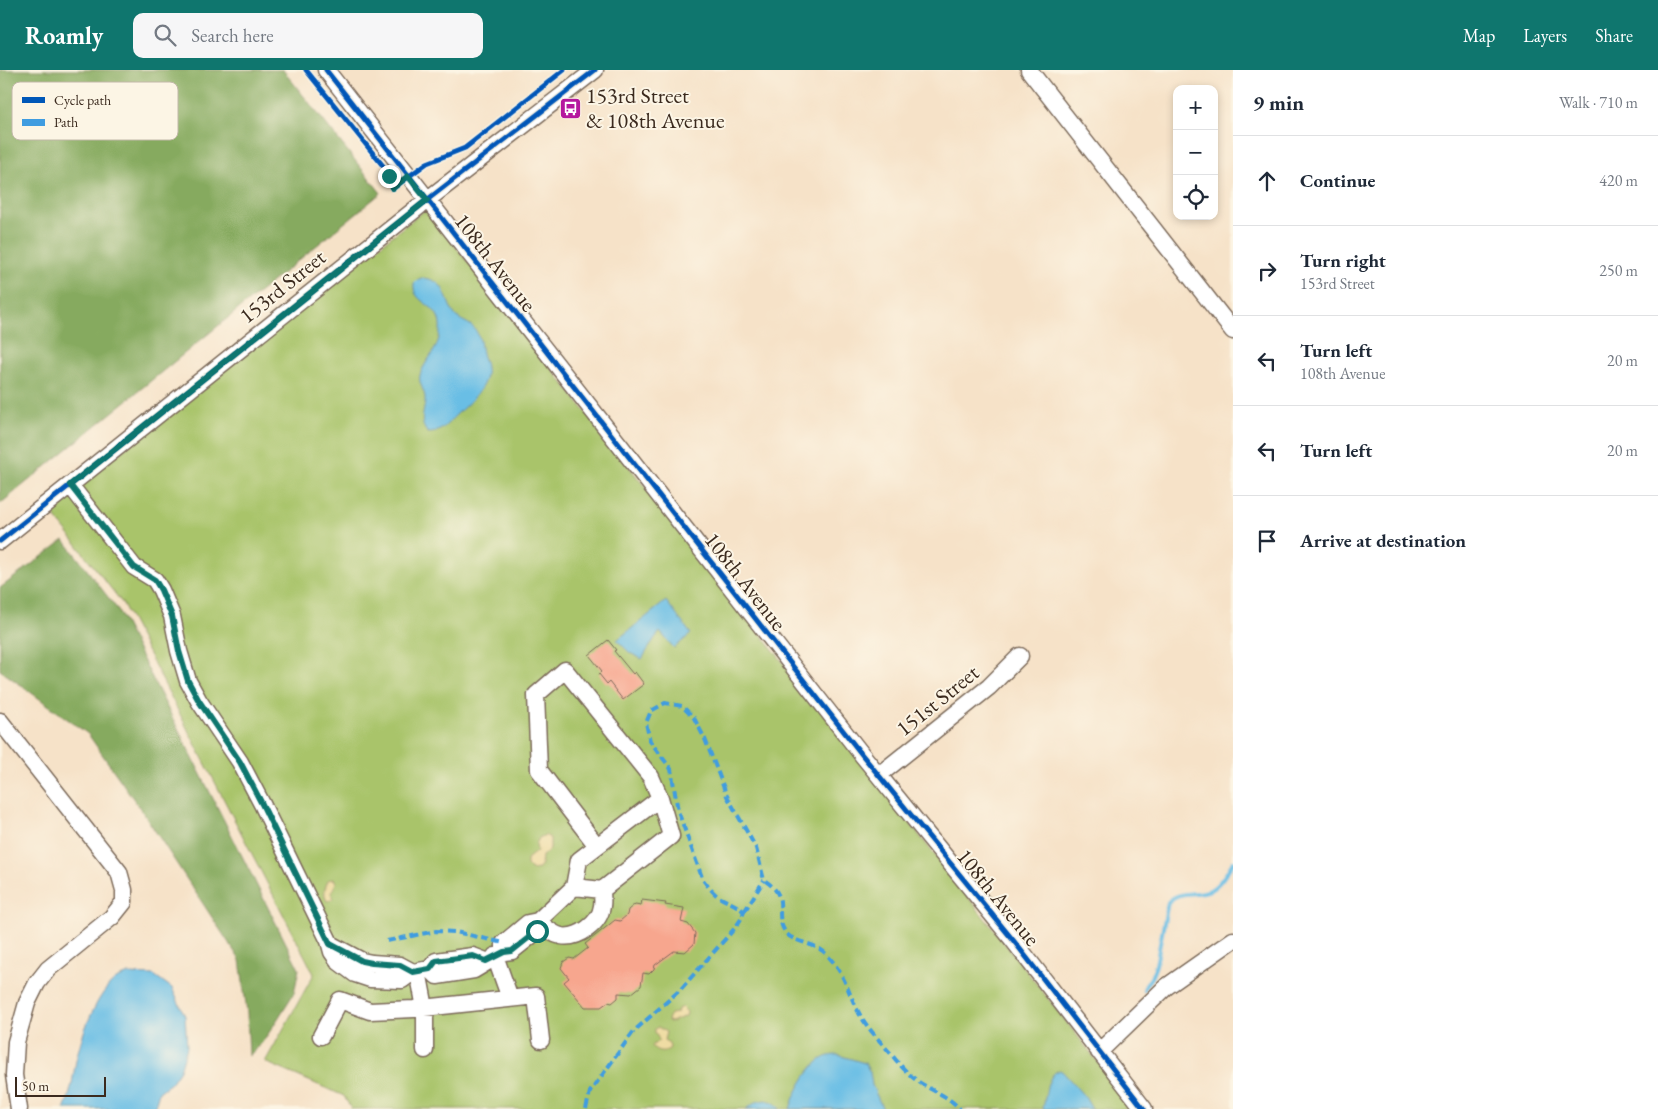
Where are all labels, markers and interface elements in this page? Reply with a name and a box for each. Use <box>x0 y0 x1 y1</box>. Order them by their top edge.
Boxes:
search box <box>133 13 483 58</box>
text: Roamly <box>25 20 103 51</box>
icon: search <box>151 21 179 49</box>
text: Search here <box>191 23 274 48</box>
text: Map <box>1463 24 1495 47</box>
text: Layers <box>1523 24 1567 47</box>
text: Share <box>1595 24 1633 47</box>
place label: 153rd Street & 108th Avenue <box>586 81 725 135</box>
legend <box>12 82 178 140</box>
map controls <box>1173 85 1218 220</box>
button: + <box>1173 85 1218 130</box>
text: 9 min <box>1253 89 1304 116</box>
text: Cycle path <box>54 91 111 109</box>
text: Walk · 710 m <box>1559 92 1638 113</box>
bus stop icon: 153rd Street & 108th Avenue <box>558 96 582 120</box>
text: Path <box>54 113 78 131</box>
button: − <box>1173 130 1218 175</box>
route end <box>378 165 401 188</box>
icon: ahead <box>1253 167 1281 195</box>
text: Continue <box>1300 168 1375 193</box>
text: 420 m <box>1599 170 1638 191</box>
button: locate <box>1173 175 1218 220</box>
street label: 108th Avenue <box>448 207 543 318</box>
street label: 153rd Street <box>233 243 331 330</box>
text: Turn right <box>1300 248 1386 273</box>
icon: right <box>1253 257 1281 285</box>
text: 250 m <box>1599 260 1638 281</box>
text: 153rd Street <box>1300 273 1375 294</box>
text: Turn left <box>1300 338 1372 363</box>
icon: left <box>1253 347 1281 375</box>
text: 20 m <box>1607 350 1638 371</box>
text: 108th Avenue <box>1300 363 1385 384</box>
icon: left <box>1253 437 1281 465</box>
text: Turn left <box>1300 438 1372 463</box>
text: 20 m <box>1607 440 1638 461</box>
street label: 108th Avenue <box>698 526 793 637</box>
icon: arrive <box>1253 527 1281 555</box>
text: Arrive at destination <box>1300 528 1466 553</box>
street label: 151st Street <box>890 658 985 743</box>
street label: 108th Avenue <box>950 843 1047 952</box>
route start <box>526 920 549 943</box>
scale bar <box>15 1074 106 1097</box>
text: 50 m <box>22 1077 49 1095</box>

